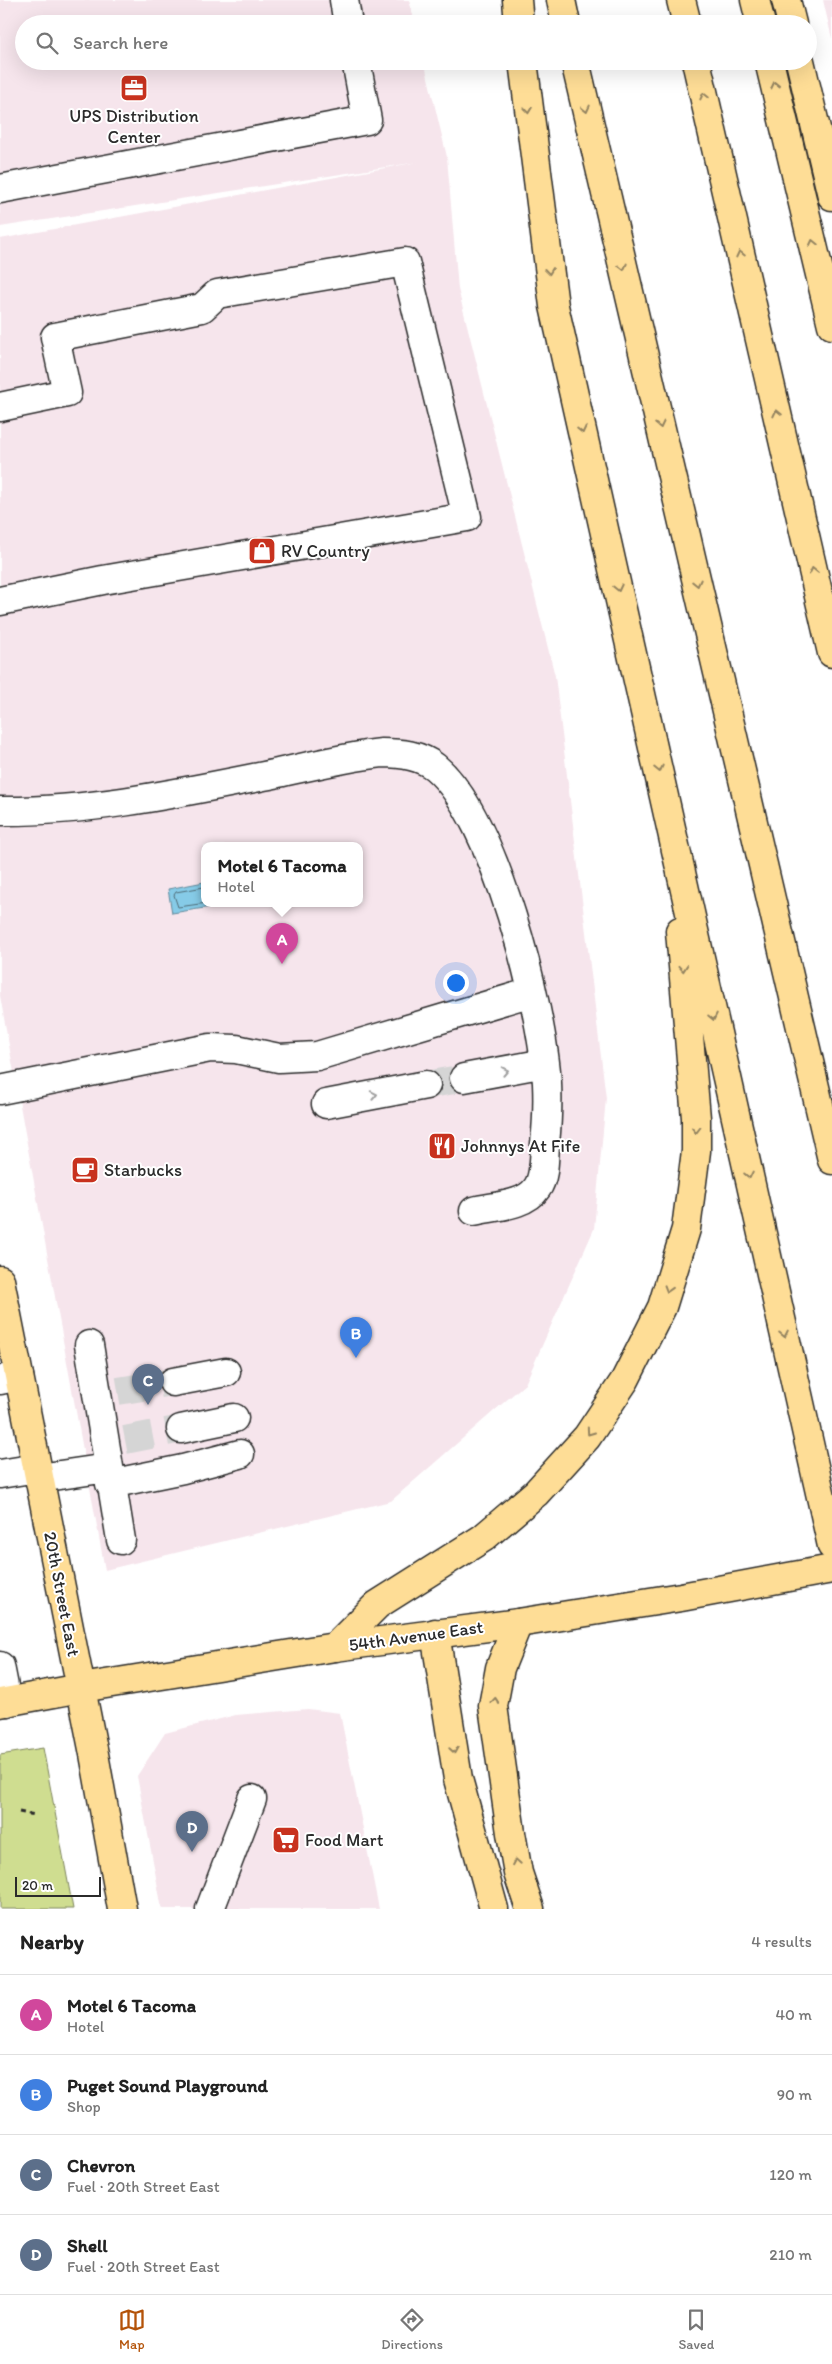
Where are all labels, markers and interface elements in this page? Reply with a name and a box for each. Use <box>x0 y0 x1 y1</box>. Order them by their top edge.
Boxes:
search box <box>15 15 817 70</box>
icon: search <box>33 29 61 57</box>
text: Search here <box>73 31 168 54</box>
office icon: UPS Distribution Center <box>119 73 149 103</box>
one-way arrow <box>770 81 781 90</box>
one-way arrow <box>699 92 710 101</box>
one-way arrow <box>580 104 591 113</box>
place label: UPS Distribution Center <box>69 105 199 148</box>
one-way arrow <box>523 106 534 114</box>
one-way arrow <box>808 239 819 248</box>
one-way arrow <box>735 250 746 259</box>
one-way arrow <box>617 262 628 271</box>
one-way arrow <box>543 267 554 275</box>
one-way arrow <box>772 408 783 417</box>
one-way arrow <box>654 421 665 430</box>
one-way arrow <box>576 425 587 434</box>
shop icon: RV Country <box>247 536 277 566</box>
place label: RV Country <box>281 540 370 562</box>
one-way arrow <box>808 567 819 576</box>
one-way arrow <box>691 579 702 588</box>
one-way arrow <box>612 584 623 593</box>
one-way arrow <box>653 765 663 774</box>
popup <box>201 842 363 907</box>
text: Motel 6 Tacoma <box>217 854 347 877</box>
text: Hotel <box>217 877 255 896</box>
pin: A <box>266 923 298 964</box>
one-way arrow <box>677 965 688 973</box>
your location <box>443 970 469 996</box>
one-way arrow <box>708 1012 718 1021</box>
one-way arrow <box>500 1066 509 1076</box>
one-way arrow <box>370 1090 379 1101</box>
one-way arrow <box>691 1127 701 1135</box>
restaurant icon: Johnnys At Fife <box>427 1131 457 1161</box>
place label: Johnnys At Fife <box>461 1135 580 1157</box>
cafe icon: Starbucks <box>70 1155 100 1185</box>
place label: Starbucks <box>104 1159 182 1181</box>
one-way arrow <box>743 1171 753 1180</box>
one-way arrow <box>663 1285 673 1293</box>
pin: B <box>340 1317 372 1358</box>
one-way arrow <box>778 1330 788 1338</box>
pin: C <box>132 1364 164 1405</box>
one-way arrow <box>587 1426 597 1435</box>
street label: 20th Street East <box>39 1530 85 1658</box>
street label: 54th Avenue East <box>347 1616 485 1656</box>
one-way arrow <box>489 1697 500 1705</box>
one-way arrow <box>448 1746 458 1754</box>
pin: D <box>176 1811 208 1852</box>
supermarket icon: Food Mart <box>271 1825 301 1855</box>
place label: Food Mart <box>305 1829 384 1851</box>
one-way arrow <box>512 1858 522 1866</box>
scale bar <box>15 1874 101 1897</box>
text: 20 m <box>22 1877 53 1894</box>
text: Nearby <box>20 1929 84 1954</box>
text: 4 results <box>751 1932 812 1951</box>
text: Motel 6 Tacoma <box>67 1994 196 2017</box>
text: A <box>31 2005 41 2024</box>
text: 40 m <box>775 2005 812 2024</box>
text: Hotel <box>67 2017 104 2036</box>
text: Puget Sound Playground <box>67 2074 268 2097</box>
text: B <box>31 2085 41 2104</box>
text: 90 m <box>777 2085 812 2104</box>
text: Shop <box>67 2097 101 2116</box>
text: Chevron <box>67 2154 135 2177</box>
text: C <box>31 2165 41 2184</box>
text: 120 m <box>769 2165 812 2184</box>
text: Fuel · 20th Street East <box>67 2177 220 2196</box>
text: Shell <box>67 2234 108 2257</box>
text: D <box>31 2245 41 2264</box>
text: 210 m <box>769 2245 812 2264</box>
text: Fuel · 20th Street East <box>67 2257 220 2276</box>
tab: Map <box>118 2306 146 2353</box>
tab: Directions <box>381 2306 443 2353</box>
tab: Saved <box>678 2306 714 2353</box>

